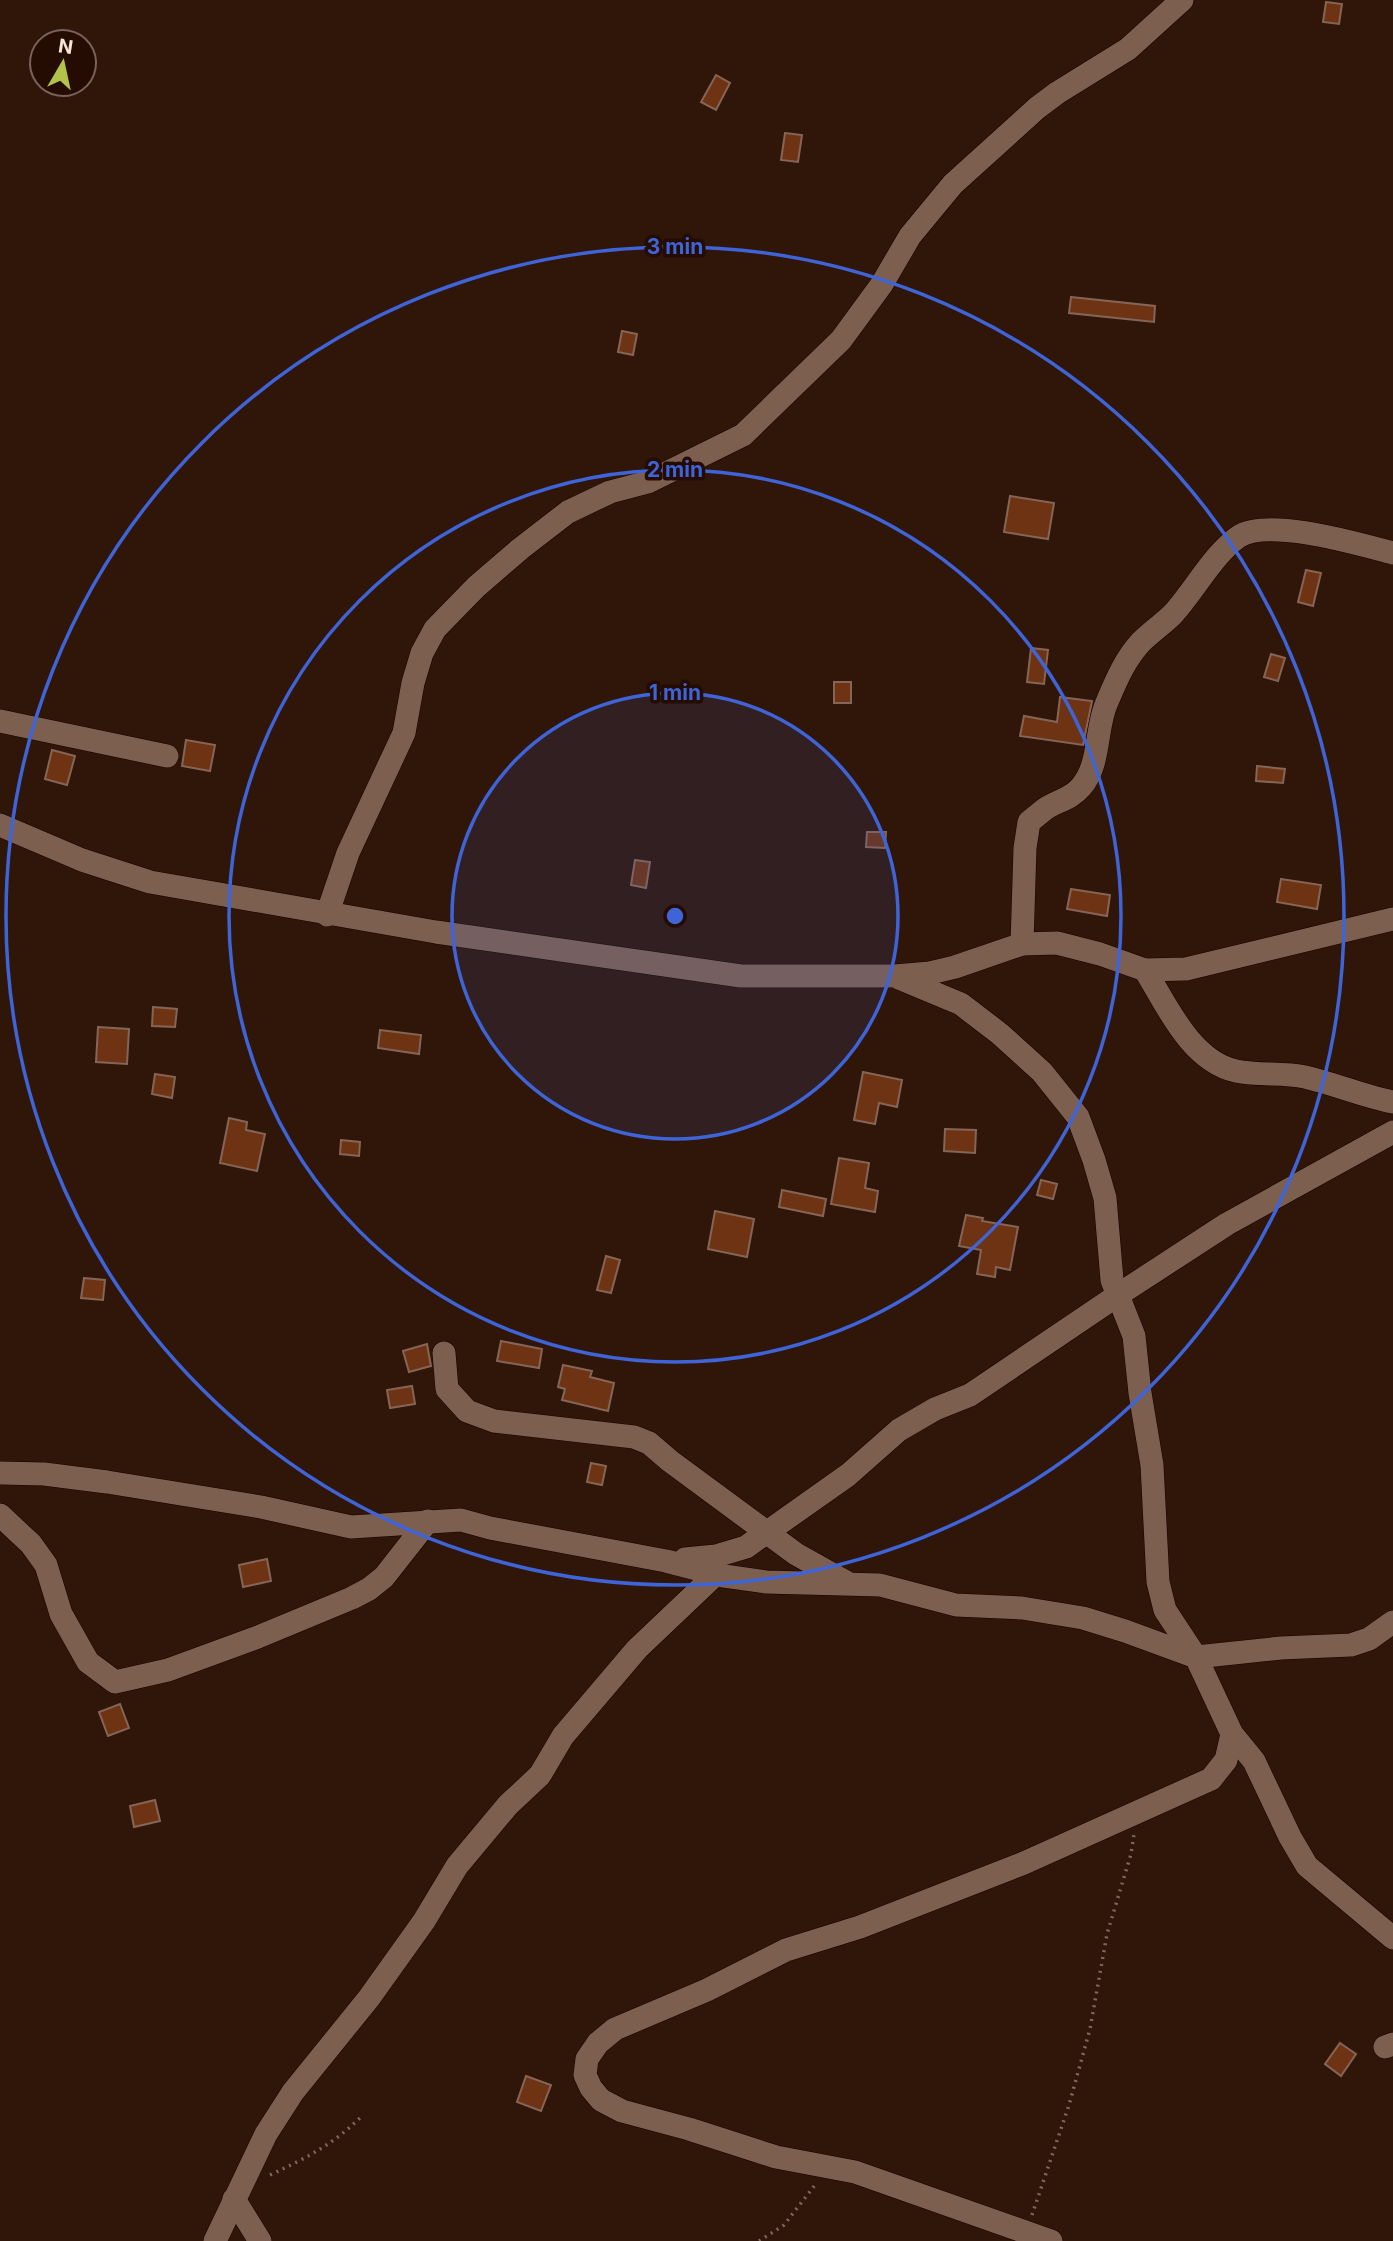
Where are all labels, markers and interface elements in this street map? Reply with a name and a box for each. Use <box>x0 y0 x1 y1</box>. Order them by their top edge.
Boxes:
north arrow <box>28 28 98 98</box>
text: N <box>57 34 75 59</box>
text: 3 min <box>647 234 703 259</box>
text: 2 min <box>647 457 703 482</box>
text: 1 min <box>649 680 701 705</box>
centre of rings <box>663 904 687 928</box>

